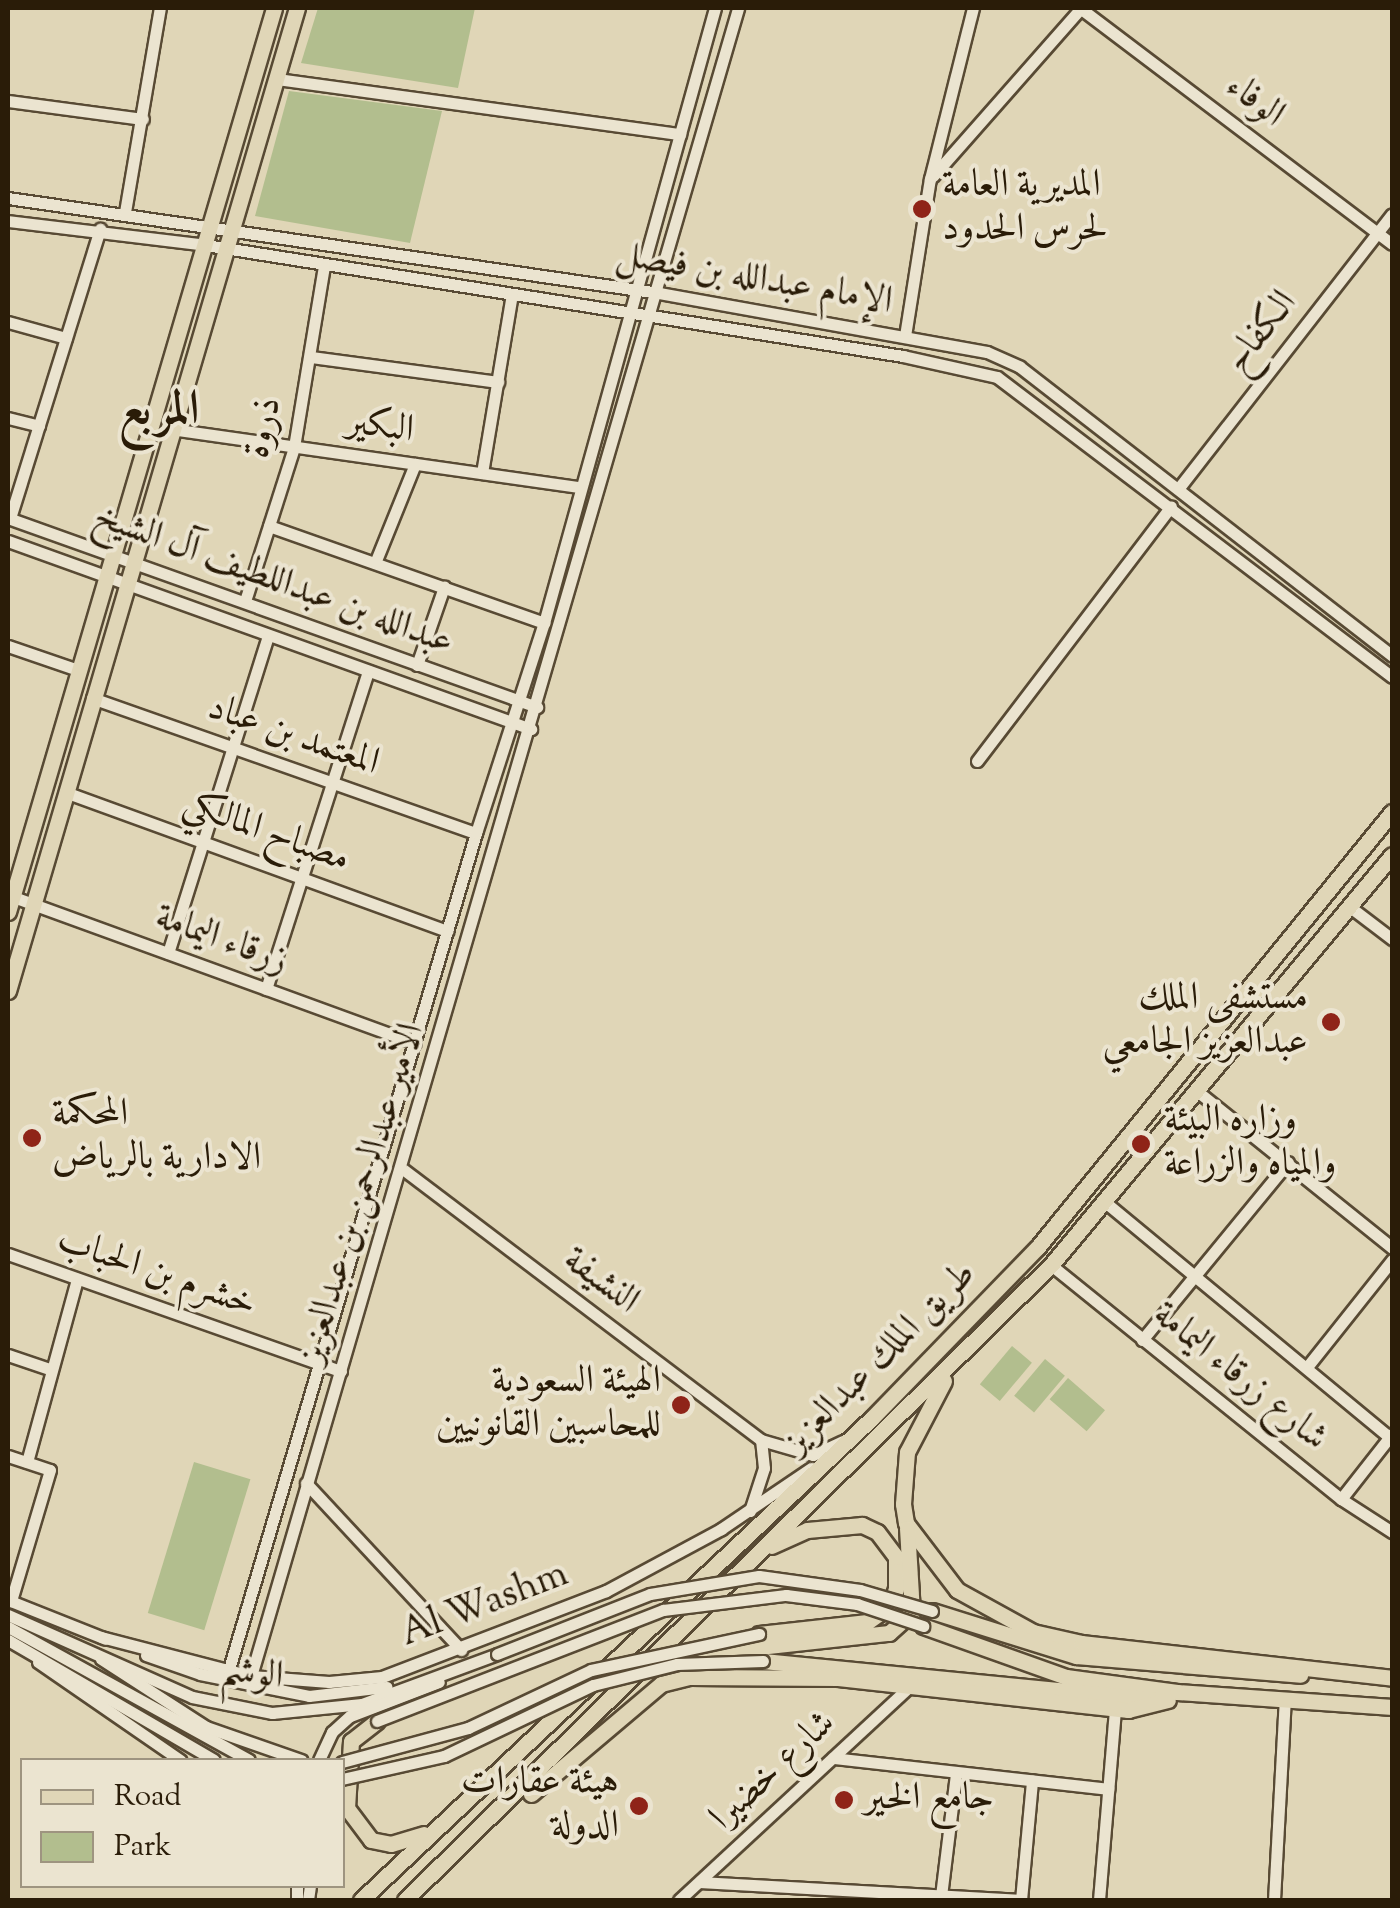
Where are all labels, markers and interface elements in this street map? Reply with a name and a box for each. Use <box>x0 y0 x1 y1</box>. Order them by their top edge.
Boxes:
street label: الوفاء <box>1215 65 1293 139</box>
place label: المديرية العامة لحرس الحدود <box>942 164 1107 253</box>
marker: المديرية العامة لحرس الحدود <box>911 198 933 220</box>
street label: الإمام عبدالله بن فيصل <box>612 233 896 327</box>
street label: الكفاح <box>1216 283 1308 383</box>
district label: المربع <box>119 383 199 441</box>
street label: ذروة <box>236 393 294 463</box>
street label: البكير <box>343 401 417 455</box>
street label: عبدالله بن عبداللطيف آل الشيخ <box>87 495 459 667</box>
street label: المعتمد بن عباد <box>201 686 385 788</box>
street label: مصباح المالكي <box>176 782 356 884</box>
street label: زرقاء اليمامة <box>148 896 294 986</box>
place label: مستشفى الملك عبدالعزيز الجامعي <box>1102 977 1308 1066</box>
marker: مستشفى الملك عبدالعزيز الجامعي <box>1318 1009 1344 1035</box>
street label: الأمير عبدالرحمن بن عبدالعزيز <box>290 1018 436 1370</box>
place label: المحكمة الادارية بالرياض <box>52 1093 261 1182</box>
place label: وزاره البيئة والمياه والزراعة <box>1164 1099 1336 1188</box>
marker: المحكمة الادارية بالرياض <box>21 1127 43 1149</box>
marker: وزاره البيئة والمياه والزراعة <box>1128 1131 1154 1157</box>
street label: خشرم بن الحباب <box>50 1219 262 1329</box>
street label: النشيفة <box>553 1239 647 1325</box>
street label: طريق الملك عبدالعزيز <box>775 1253 987 1465</box>
street label: شارع زرقاء اليمامة <box>1142 1294 1336 1462</box>
place label: الهيئة السعودية للمحاسبين القانونيين <box>436 1360 661 1450</box>
marker: الهيئة السعودية للمحاسبين القانونيين <box>670 1394 692 1416</box>
street label: Al Washm <box>395 1553 575 1659</box>
street label: الوشم <box>218 1649 286 1701</box>
street label: شارع خضيرا <box>702 1702 846 1842</box>
legend <box>20 1758 345 1888</box>
place label: هيئة عقارات الدولة <box>461 1761 619 1850</box>
text: Road <box>114 1776 181 1819</box>
place label: جامع الخير <box>864 1777 994 1823</box>
marker: جامع الخير <box>833 1789 855 1811</box>
marker: هيئة عقارات الدولة <box>628 1795 650 1817</box>
text: Park <box>114 1826 171 1869</box>

